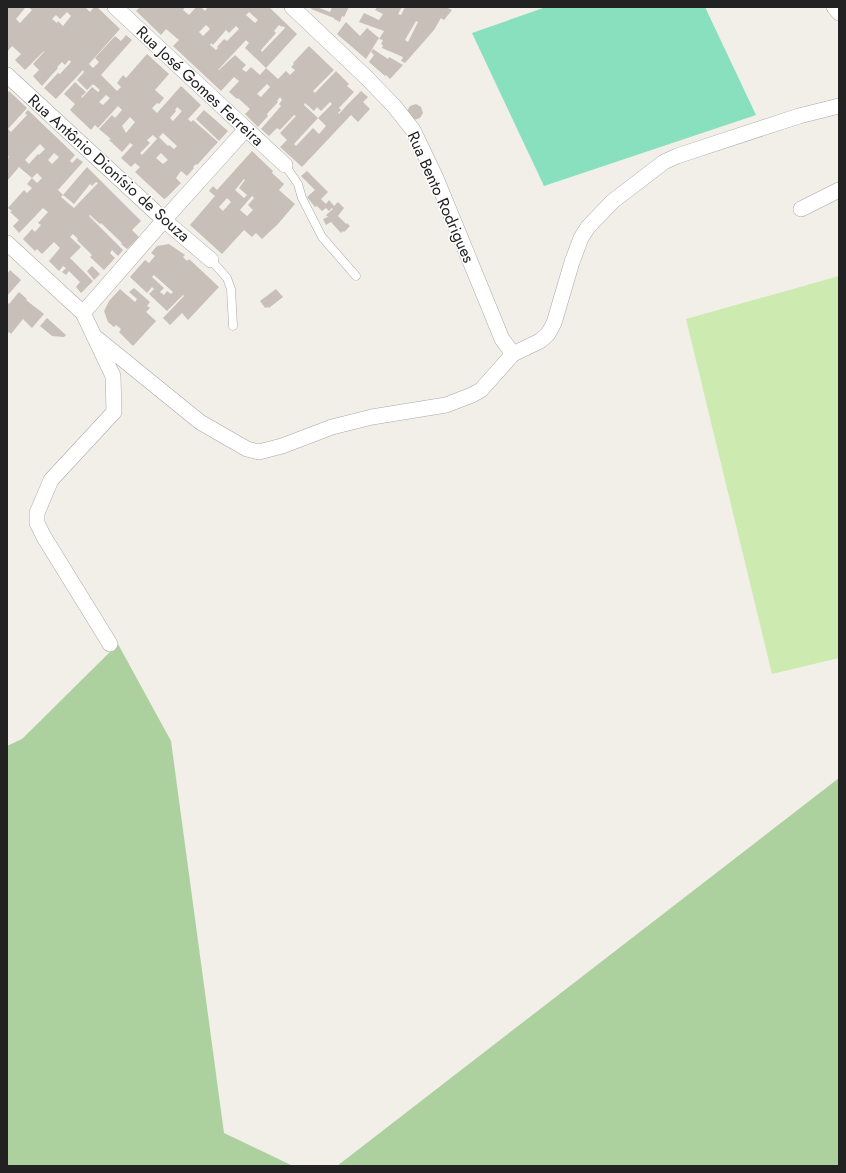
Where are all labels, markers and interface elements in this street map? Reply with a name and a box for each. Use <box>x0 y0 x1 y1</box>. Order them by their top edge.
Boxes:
street label: Rua José Gomes Ferreira <box>131 21 269 151</box>
street label: Rua Antônio Dionísio de Souza <box>23 89 195 247</box>
street label: Rua Bento Rodrigues <box>402 128 480 266</box>

